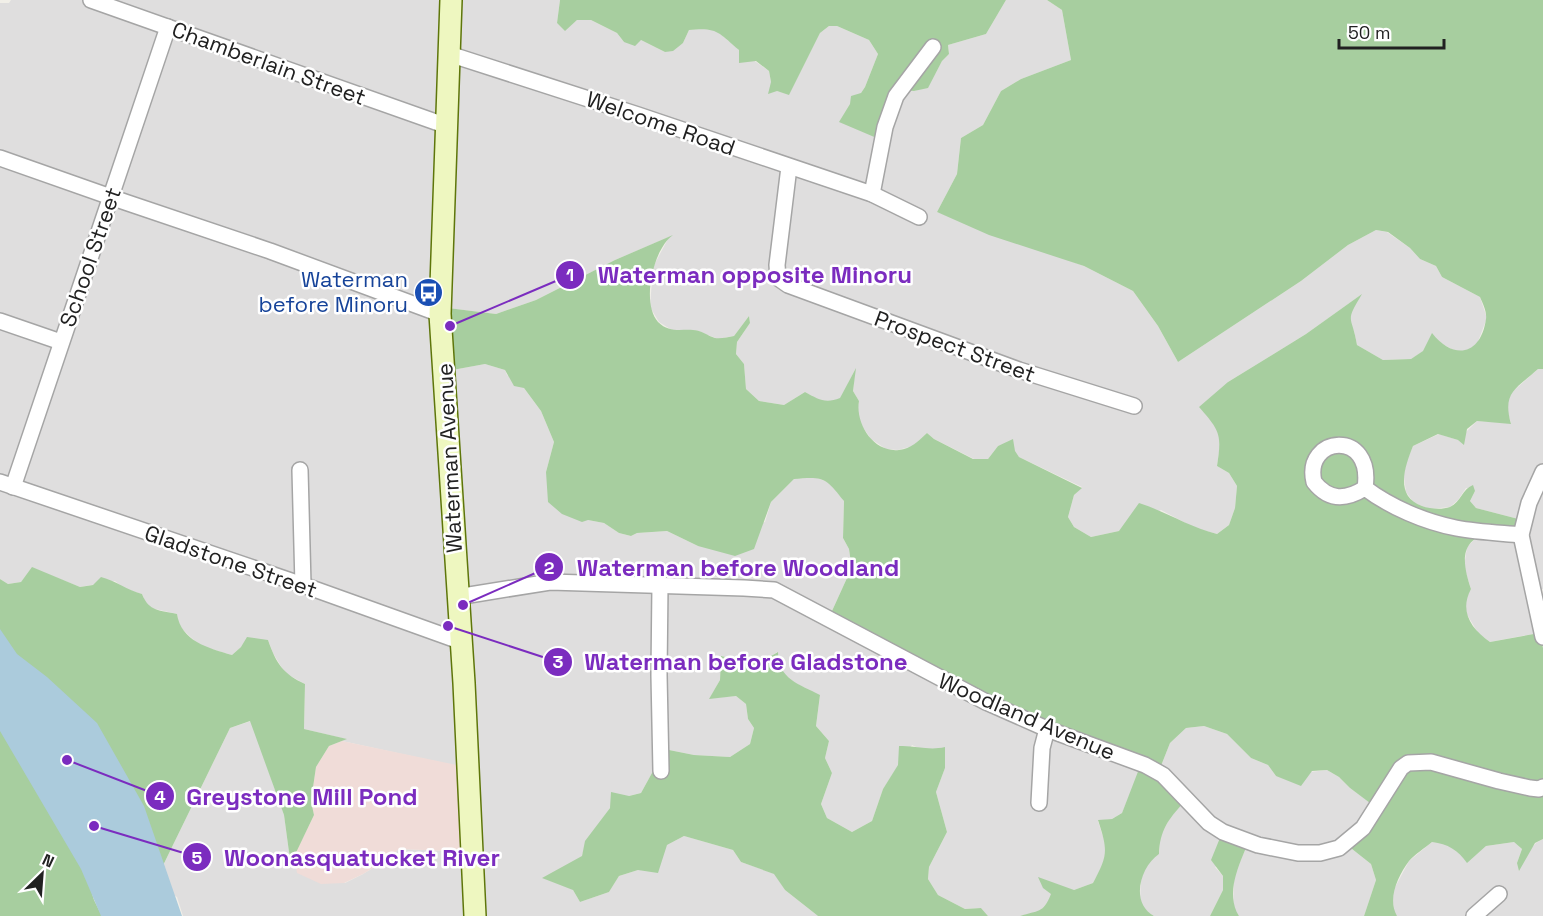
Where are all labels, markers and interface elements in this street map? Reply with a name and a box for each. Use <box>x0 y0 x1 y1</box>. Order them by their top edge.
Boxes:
scale bar <box>1339 12 1444 50</box>
street label: Chamberlain Street <box>168 15 370 111</box>
text: 50 m <box>1348 21 1390 44</box>
street label: Welcome Road <box>583 84 739 162</box>
street label: School Street <box>53 184 127 330</box>
callout: Waterman opposite Minoru <box>555 254 924 296</box>
text: Waterman opposite Minoru <box>598 259 912 290</box>
text: 1 <box>566 263 574 286</box>
place label: Waterman before Minoru <box>259 265 408 318</box>
bus stop icon: Waterman before Minoru <box>413 276 445 308</box>
street label: Prospect Street <box>871 304 1039 388</box>
street label: Waterman Avenue <box>430 362 468 554</box>
street label: Gladstone Street <box>141 518 321 604</box>
callout: Waterman before Woodland <box>534 546 911 588</box>
text: Waterman before Woodland <box>577 552 899 583</box>
text: 2 <box>544 556 555 579</box>
callout: Waterman before Gladstone <box>543 641 920 683</box>
text: Waterman before Gladstone <box>584 646 908 677</box>
text: 3 <box>553 650 564 673</box>
street label: Woodland Avenue <box>935 666 1119 766</box>
callout: Greystone Mill Pond <box>145 775 430 817</box>
text: Greystone Mill Pond <box>186 781 418 812</box>
text: 4 <box>154 785 166 808</box>
callout: Woonasquatucket River <box>182 836 512 878</box>
text: Woonasquatucket River <box>224 842 500 873</box>
north arrow <box>12 844 72 904</box>
text: 5 <box>192 846 203 869</box>
text: N <box>39 849 57 873</box>

